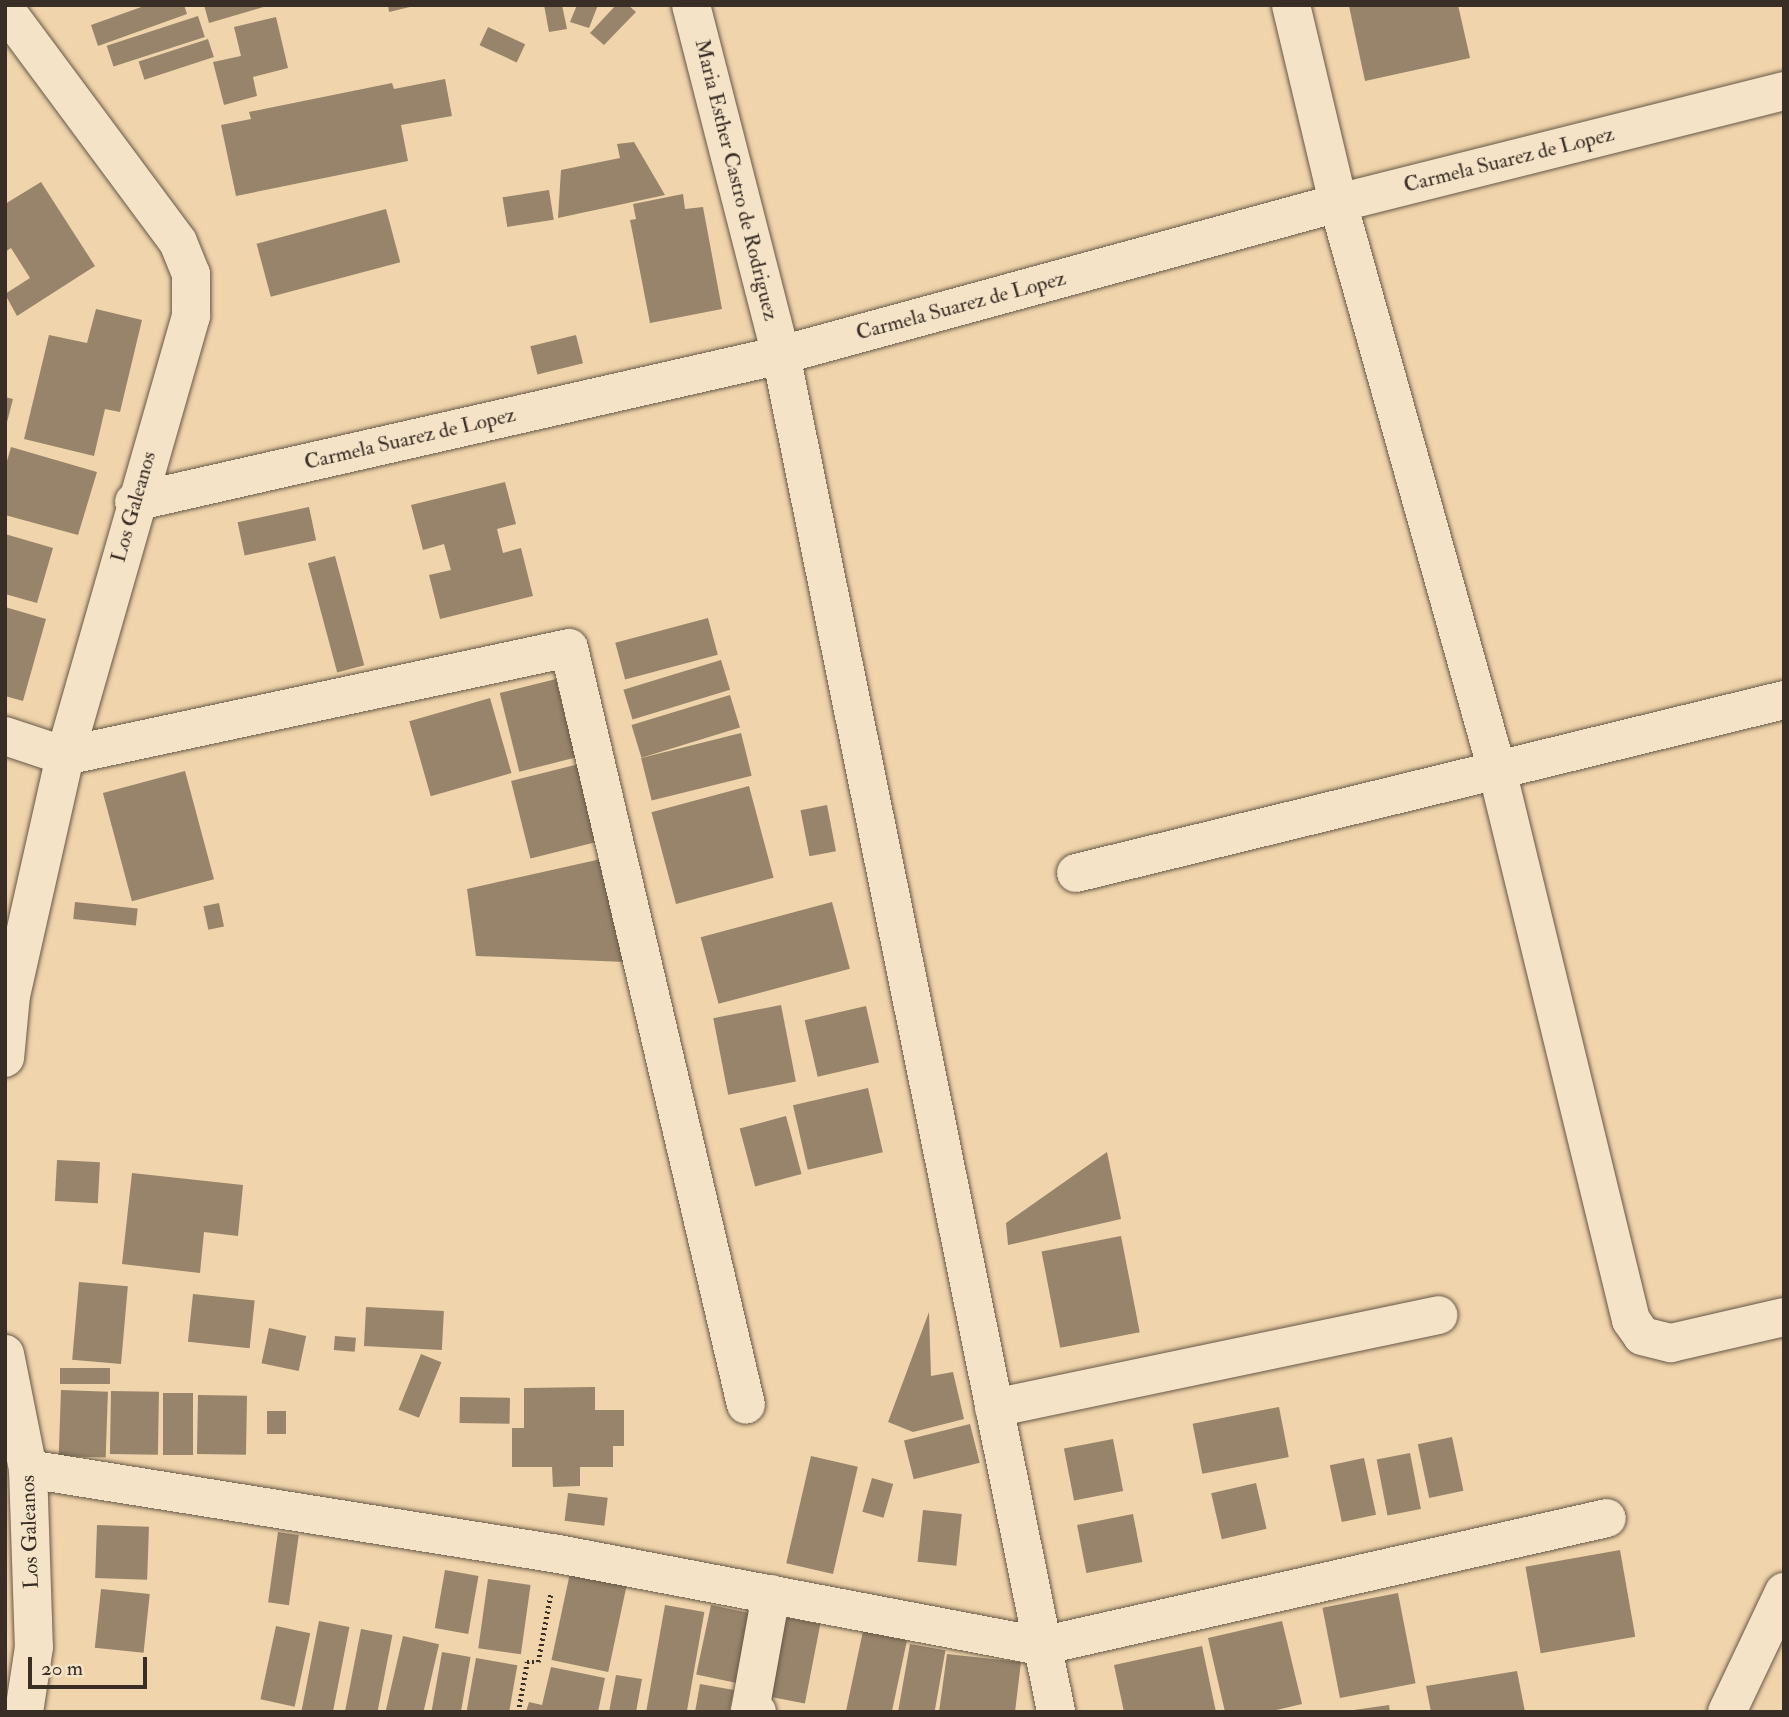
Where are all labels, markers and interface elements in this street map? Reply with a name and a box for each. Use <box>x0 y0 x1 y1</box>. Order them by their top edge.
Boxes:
street label: Maria Esther Castro de Rodriguez <box>689 37 783 323</box>
street label: Carmela Suarez de Lopez <box>1401 122 1617 198</box>
street label: Carmela Suarez de Lopez <box>853 266 1069 346</box>
street label: Carmela Suarez de Lopez <box>302 402 518 476</box>
street label: Los Galeanos <box>106 449 162 565</box>
street label: Los Galeanos <box>15 1475 45 1589</box>
scale bar <box>32 1644 150 1688</box>
text: 20 m <box>41 1655 83 1682</box>

